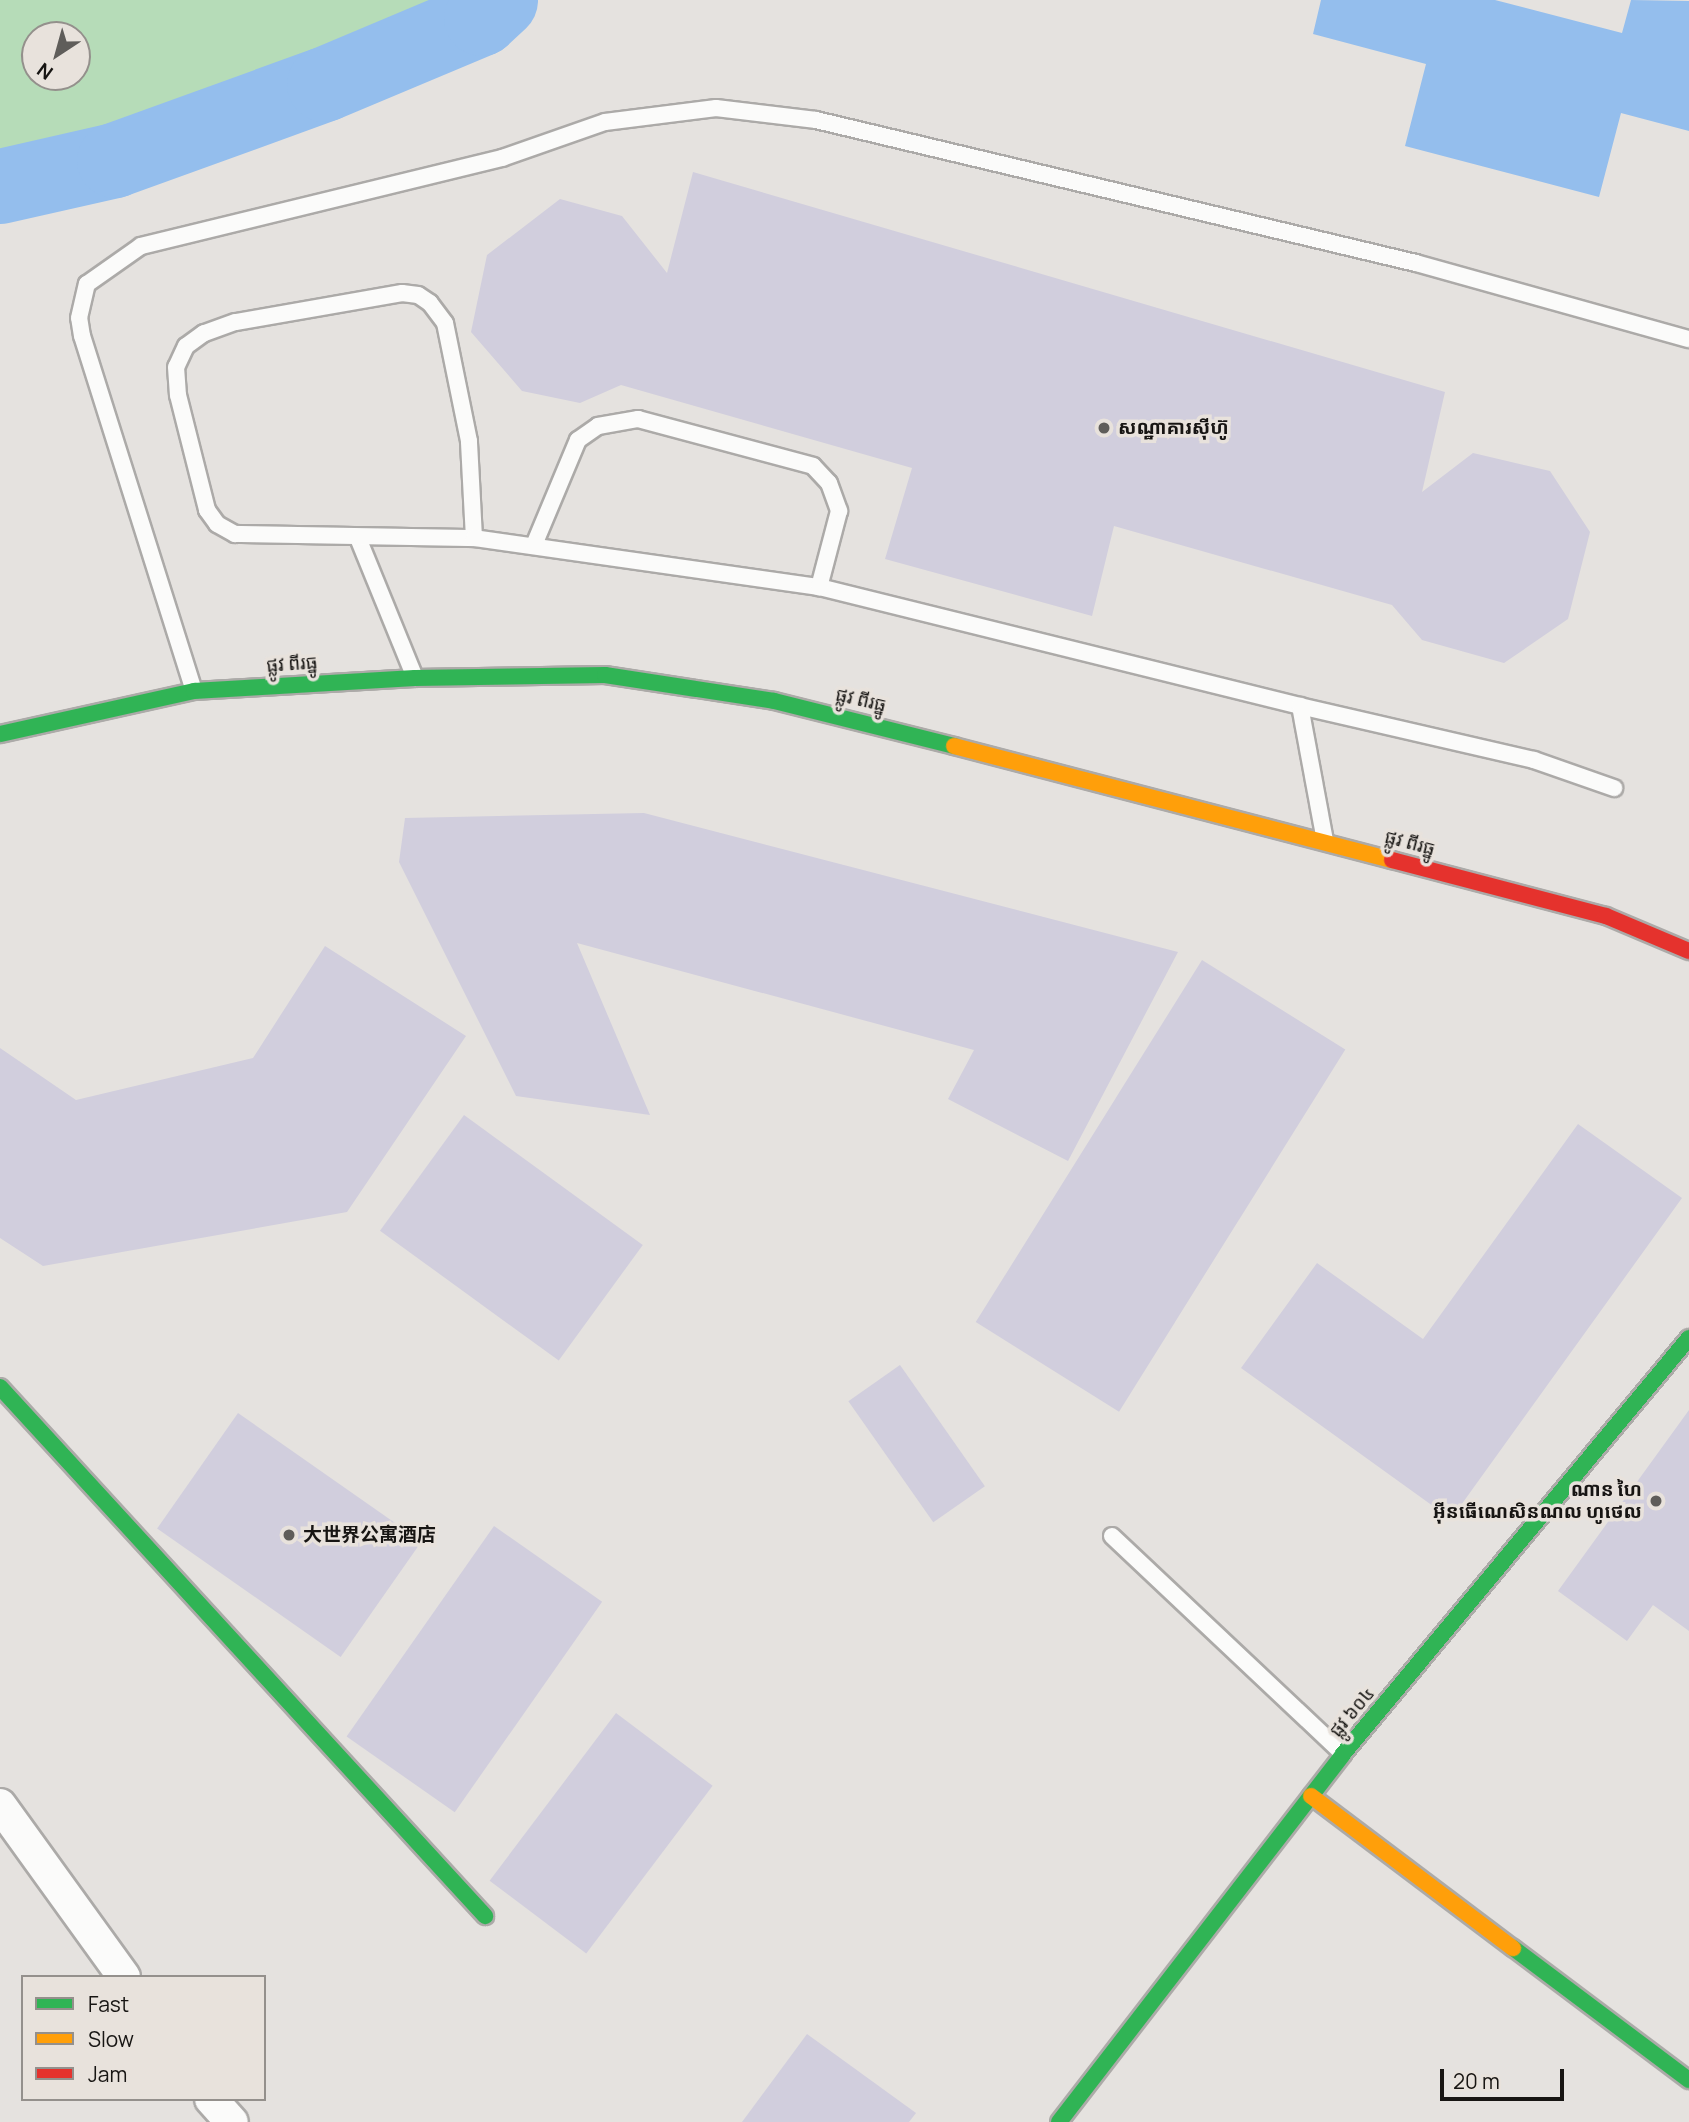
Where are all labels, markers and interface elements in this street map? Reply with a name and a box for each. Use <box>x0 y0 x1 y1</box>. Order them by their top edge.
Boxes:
north arrow <box>21 21 91 91</box>
text: N <box>32 57 58 86</box>
place label: សណ្ឋាគារស៊ីហ៊ូ <box>1118 417 1229 439</box>
marker: សណ្ឋាគារស៊ីហ៊ូ <box>1096 420 1112 436</box>
street label: ផ្លូវ ពីរធ្នូ <box>265 651 319 677</box>
street label: ផ្លូវ ពីរធ្នូ <box>833 683 889 717</box>
street label: ផ្លូវ ពីរធ្នូ <box>1382 825 1438 861</box>
place label: ណាន ហៃ អ៊ីនធើណេសិនណល ហូថេល <box>1433 1479 1642 1523</box>
marker: ណាន ហៃ អ៊ីនធើណេសិនណល ហូថេល <box>1648 1493 1664 1509</box>
place label: 大世界公寓酒店 <box>303 1524 436 1546</box>
marker: 大世界公寓酒店 <box>281 1527 297 1543</box>
street label: ផ្លូវ ៦០៤ <box>1325 1682 1379 1742</box>
legend <box>21 1975 266 2101</box>
text: Fast <box>88 1990 129 2018</box>
text: Slow <box>88 2025 134 2053</box>
scale bar <box>1444 2056 1568 2100</box>
text: Jam <box>88 2060 127 2088</box>
text: 20 m <box>1453 2067 1500 2095</box>

